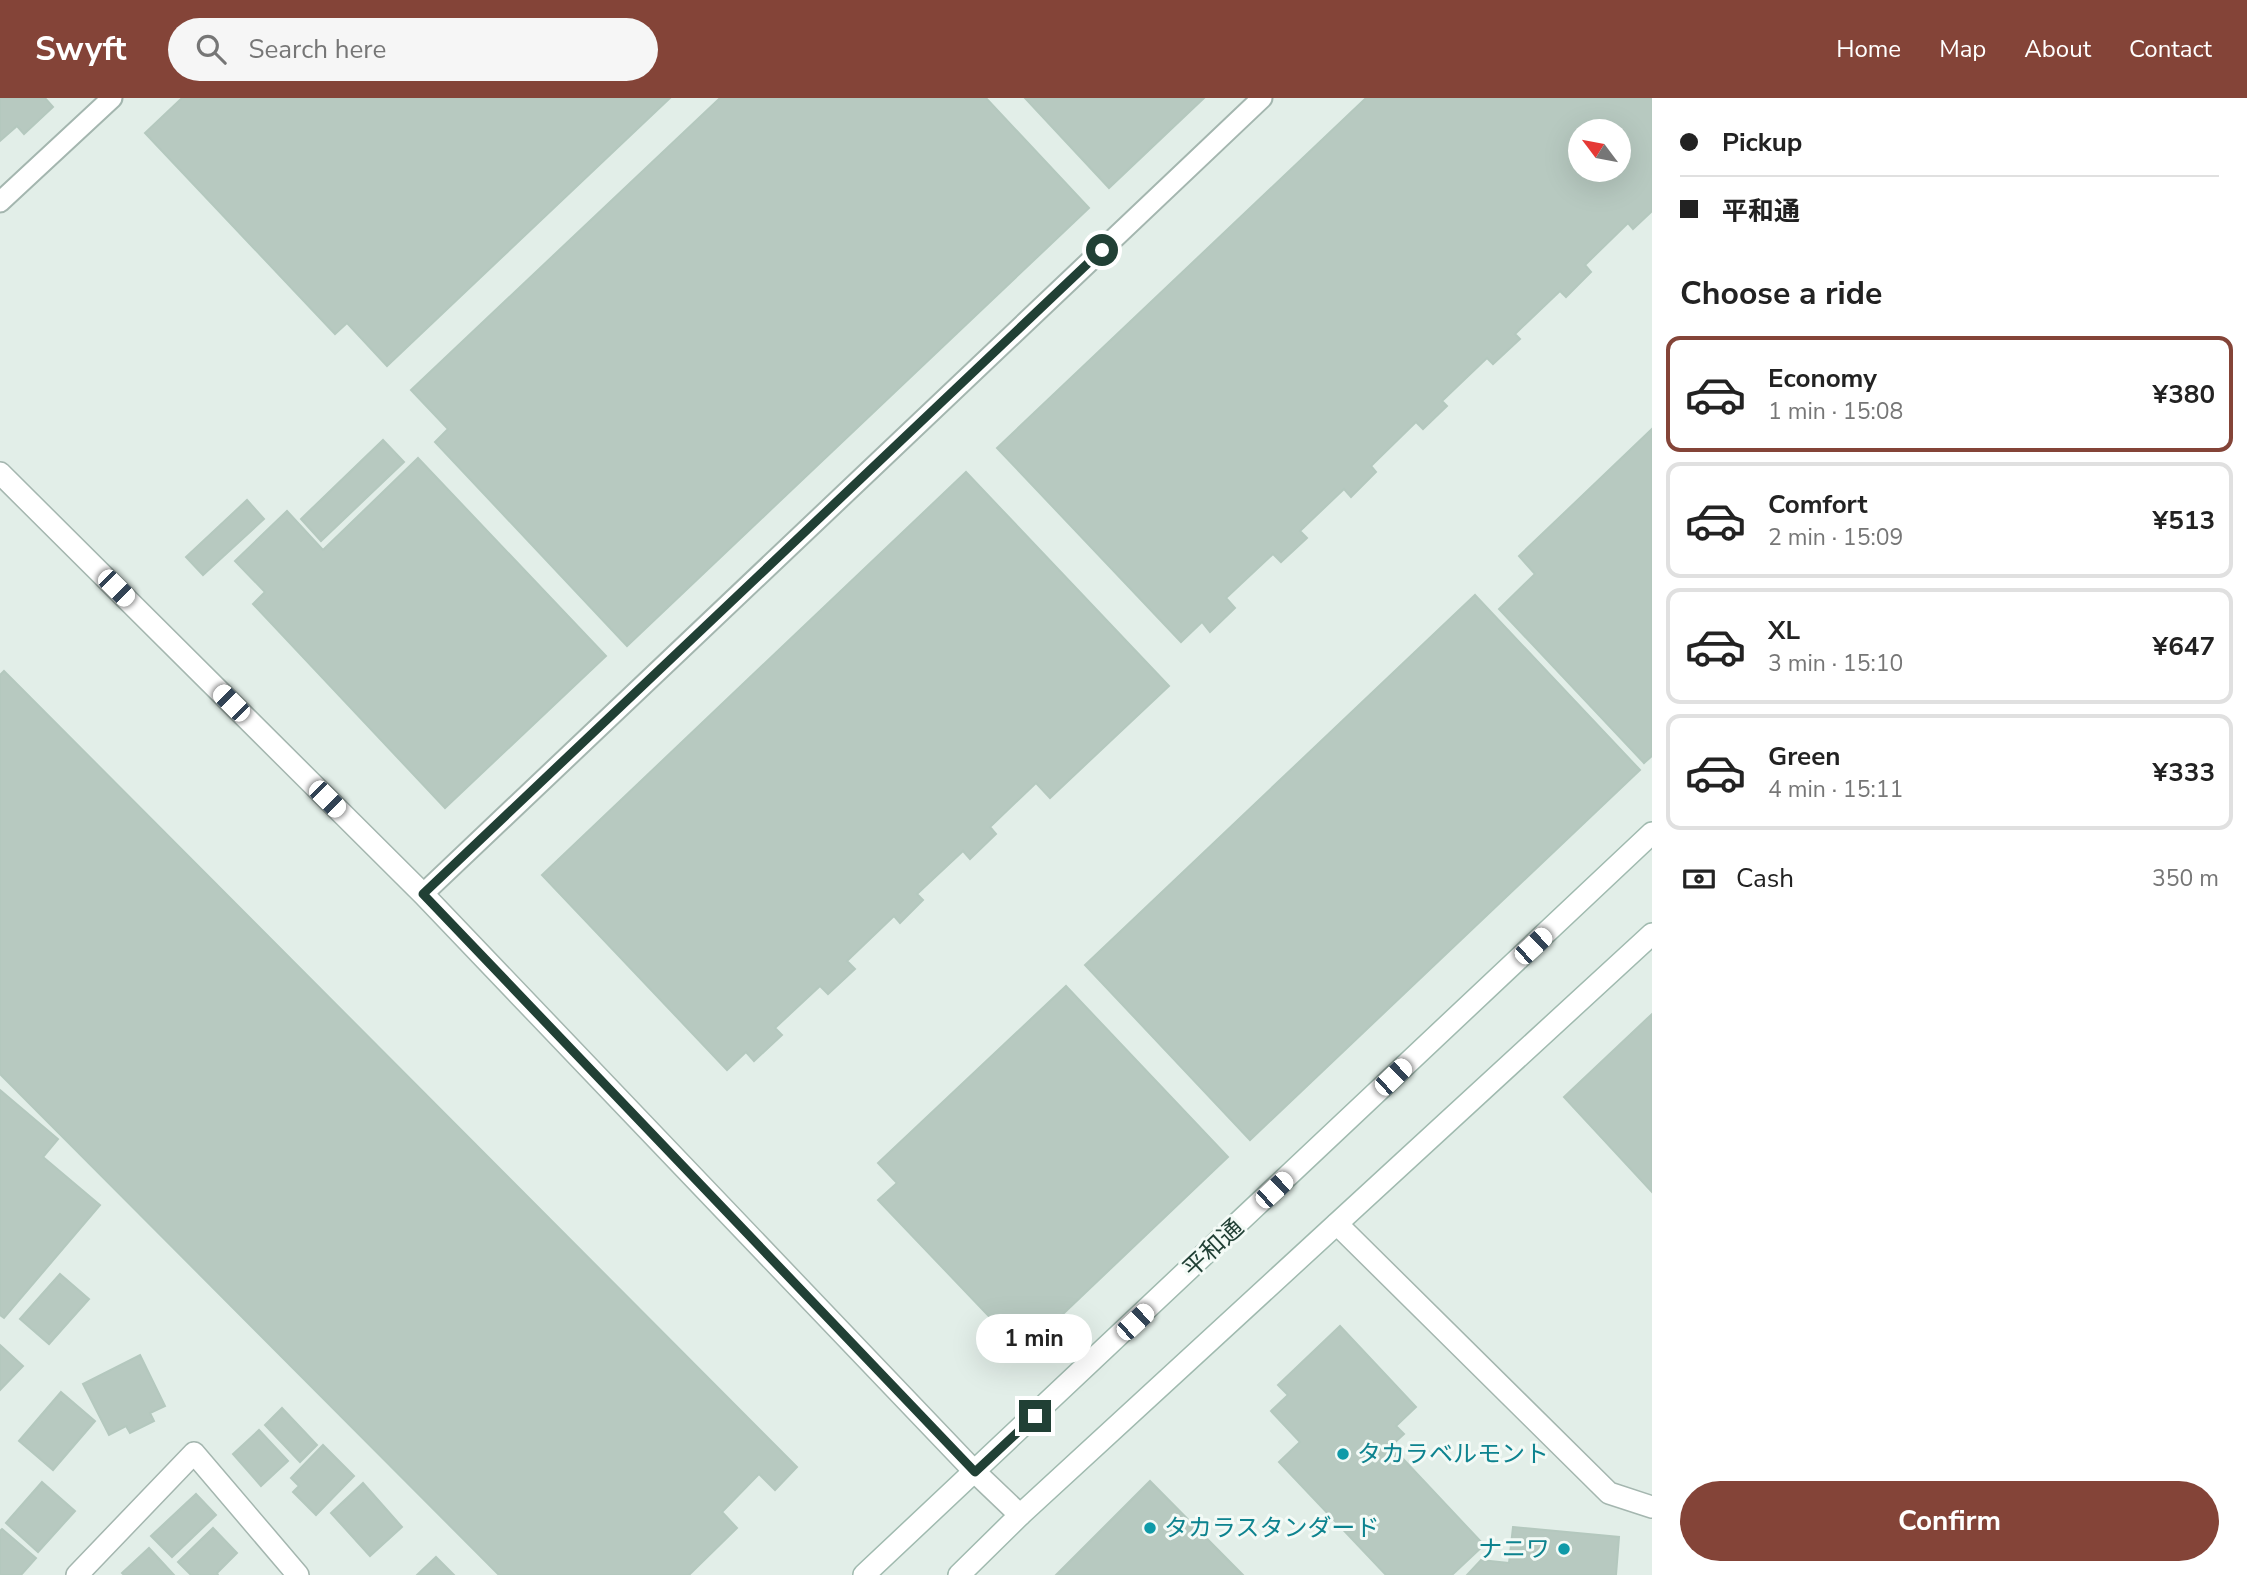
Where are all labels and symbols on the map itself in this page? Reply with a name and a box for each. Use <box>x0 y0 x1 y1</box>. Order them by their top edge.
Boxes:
north arrow <box>1568 119 1631 182</box>
route start <box>1086 234 1118 266</box>
car <box>94 566 139 610</box>
car <box>209 681 254 725</box>
car <box>305 777 350 821</box>
car <box>1511 924 1556 968</box>
car <box>1371 1055 1416 1099</box>
car <box>1252 1168 1297 1212</box>
street label: 平和通 <box>1176 1212 1250 1284</box>
car <box>1113 1300 1158 1344</box>
callout: 1 min <box>977 1314 1093 1364</box>
route end <box>1019 1400 1051 1432</box>
place label: タカラベルモント <box>1357 1438 1549 1470</box>
marker: タカラベルモント <box>1335 1446 1351 1462</box>
place label: タカラスタンダード <box>1164 1512 1380 1544</box>
marker: タカラスタンダード <box>1142 1520 1158 1536</box>
place label: ナニワ <box>1478 1533 1550 1565</box>
marker: ナニワ <box>1556 1541 1572 1557</box>

